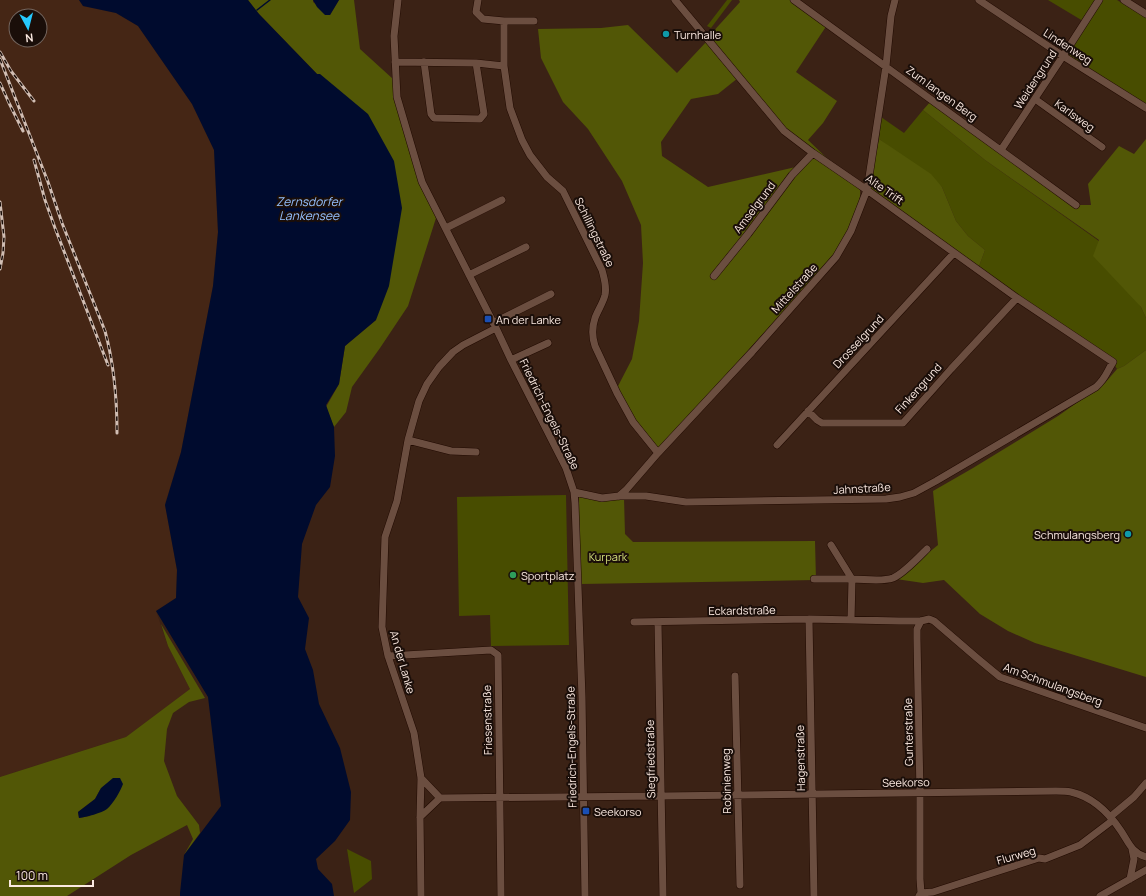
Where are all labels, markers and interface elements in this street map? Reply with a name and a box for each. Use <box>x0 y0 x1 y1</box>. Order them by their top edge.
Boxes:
north arrow <box>8 8 48 48</box>
street label: Lindenweg <box>1041 25 1095 67</box>
place label: Turnhalle <box>674 27 722 42</box>
marker: Turnhalle <box>661 29 671 39</box>
text: N <box>24 30 34 46</box>
street label: Weidengrund <box>1010 46 1060 112</box>
street label: Zum langen Berg <box>903 62 981 124</box>
street label: Karlsweg <box>1052 95 1098 135</box>
street label: Alte Trift <box>863 170 907 208</box>
street label: Amselgrund <box>730 178 778 236</box>
water label: Zernsdorfer Lankensee <box>276 193 344 224</box>
street label: Schillingstraße <box>572 195 619 270</box>
street label: Mittelstraße <box>768 260 821 316</box>
street label: Drosselgrund <box>829 311 887 371</box>
place label: An der Lanke <box>496 312 561 327</box>
marker: An der Lanke <box>483 314 493 324</box>
street label: Friedrich-Engels-Straße <box>517 356 584 472</box>
street label: Finkengrund <box>891 360 945 416</box>
street label: Jahnstraße <box>833 479 892 497</box>
place label: Schmulangsberg <box>1034 527 1120 542</box>
marker: Schmulangsberg <box>1123 529 1133 539</box>
park label: Kurpark <box>589 549 628 564</box>
place label: Sportplatz <box>521 568 575 583</box>
marker: Sportplatz <box>508 570 518 580</box>
street label: Eckardstraße <box>708 602 776 618</box>
street label: An der Lanke <box>387 629 419 696</box>
street label: Am Schmulangsberg <box>1001 659 1105 709</box>
street label: Friesenstraße <box>479 684 495 755</box>
street label: Friedrich-Engels-Straße <box>562 686 580 808</box>
street label: Gunterstraße <box>900 697 916 766</box>
street label: Siegfriedstraße <box>642 719 658 798</box>
street label: Hagenstraße <box>792 724 808 791</box>
street label: Robinienweg <box>718 748 734 814</box>
street label: Seekorso <box>882 774 930 790</box>
place label: Seekorso <box>594 804 642 819</box>
marker: Seekorso <box>581 806 591 816</box>
street label: Flurweg <box>995 842 1037 868</box>
scale bar <box>10 862 93 888</box>
text: 100 m <box>16 867 48 884</box>

